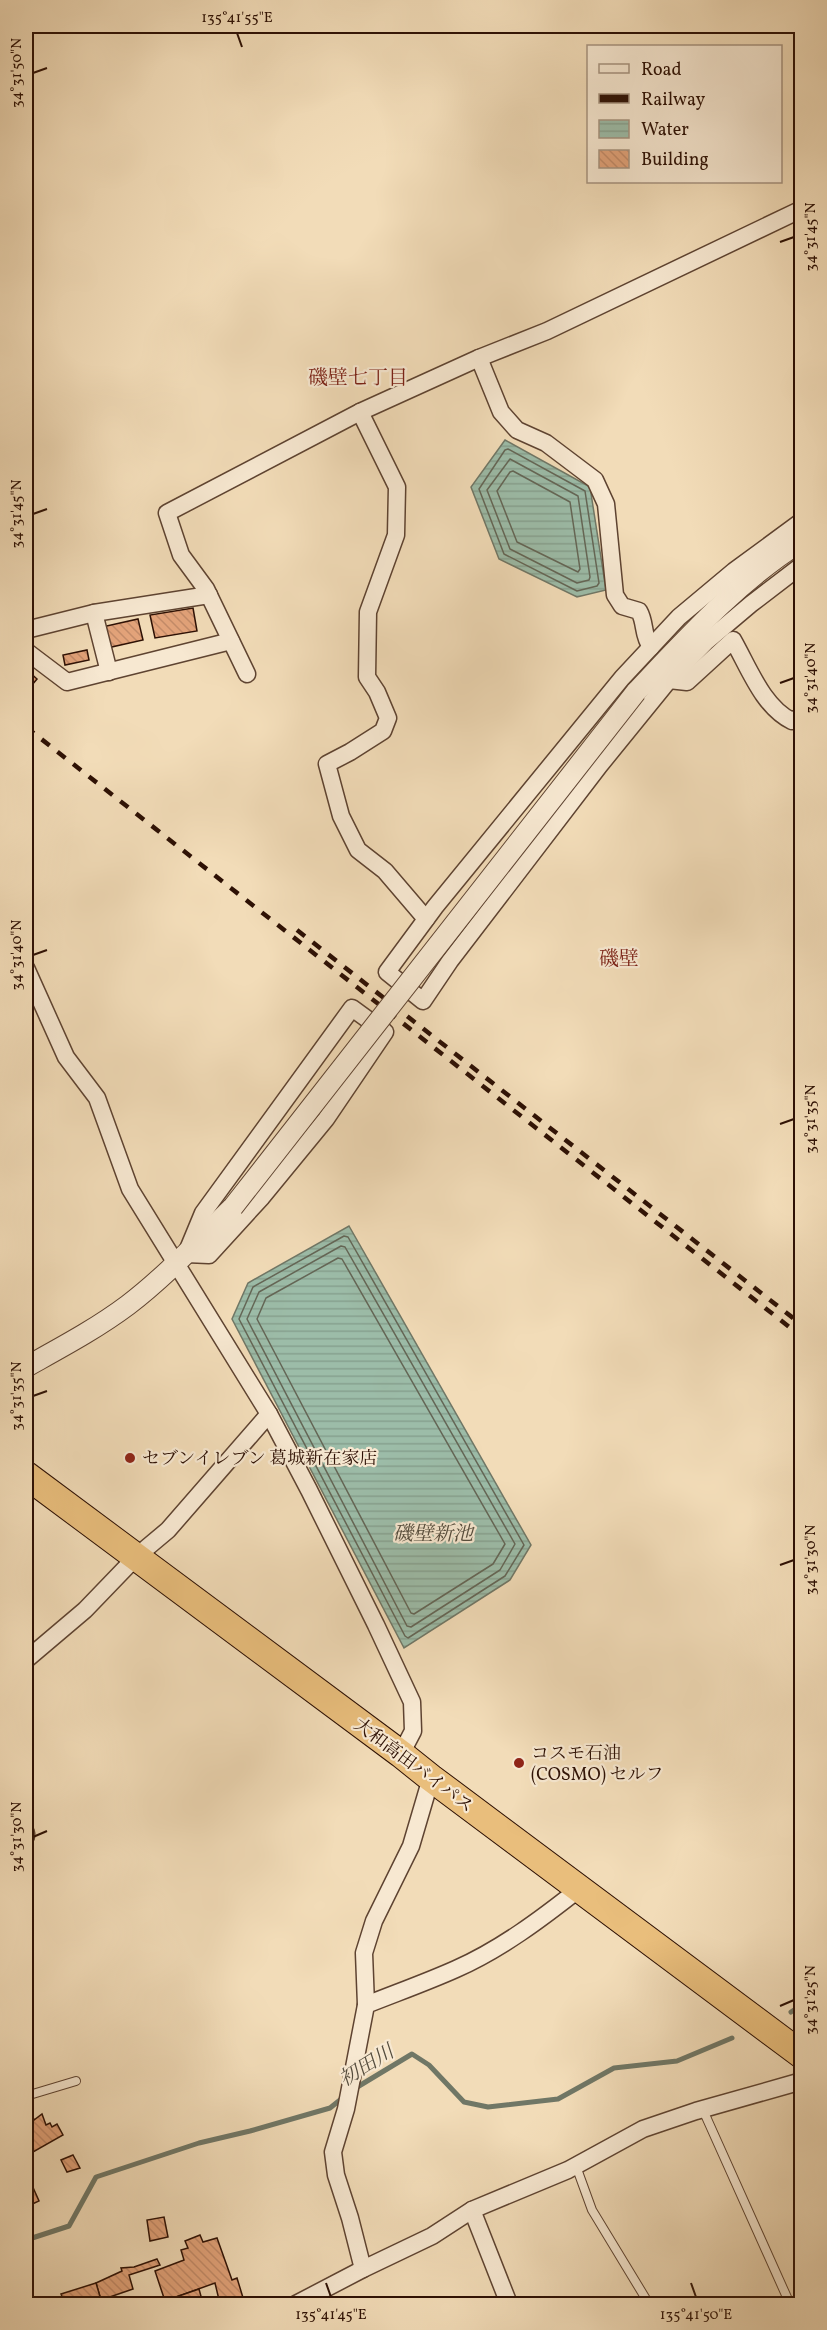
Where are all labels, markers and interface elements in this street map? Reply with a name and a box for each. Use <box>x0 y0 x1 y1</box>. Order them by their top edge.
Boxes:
text: 135°41'55"E <box>201 8 273 29</box>
text: 34°31'50"N <box>7 38 28 108</box>
legend <box>587 45 782 183</box>
text: Road <box>641 58 682 83</box>
text: Railway <box>641 88 705 113</box>
text: Water <box>641 118 689 143</box>
text: Building <box>641 148 709 173</box>
text: 34°31'45"N <box>801 202 822 272</box>
district label: 磯壁七丁目 <box>308 365 408 393</box>
text: 34°31'45"N <box>7 479 28 549</box>
text: 34°31'40"N <box>801 643 822 713</box>
text: 34°31'40"N <box>7 920 28 990</box>
district label: 磯壁 <box>599 946 639 974</box>
text: 34°31'35"N <box>801 1084 822 1154</box>
text: 34°31'35"N <box>7 1361 28 1431</box>
place label: セブンイレブン 葛城新在家店 <box>142 1447 377 1472</box>
marker: セブンイレブン 葛城新在家店 <box>123 1451 137 1465</box>
water label: 磯壁新池 <box>393 1521 475 1549</box>
text: 34°31'30"N <box>801 1525 822 1595</box>
street label: 大和高田バイパス <box>348 1713 478 1819</box>
place label: コスモ石油 (COSMO) セルフ <box>531 1742 663 1788</box>
marker: コスモ石油 (COSMO) セルフ <box>512 1756 526 1770</box>
text: 34°31'30"N <box>7 1802 28 1872</box>
text: 34°31'25"N <box>801 1965 822 2035</box>
water label: 初田川 <box>334 2038 402 2094</box>
text: 135°41'45"E <box>295 2305 367 2326</box>
text: 135°41'50"E <box>660 2305 732 2326</box>

